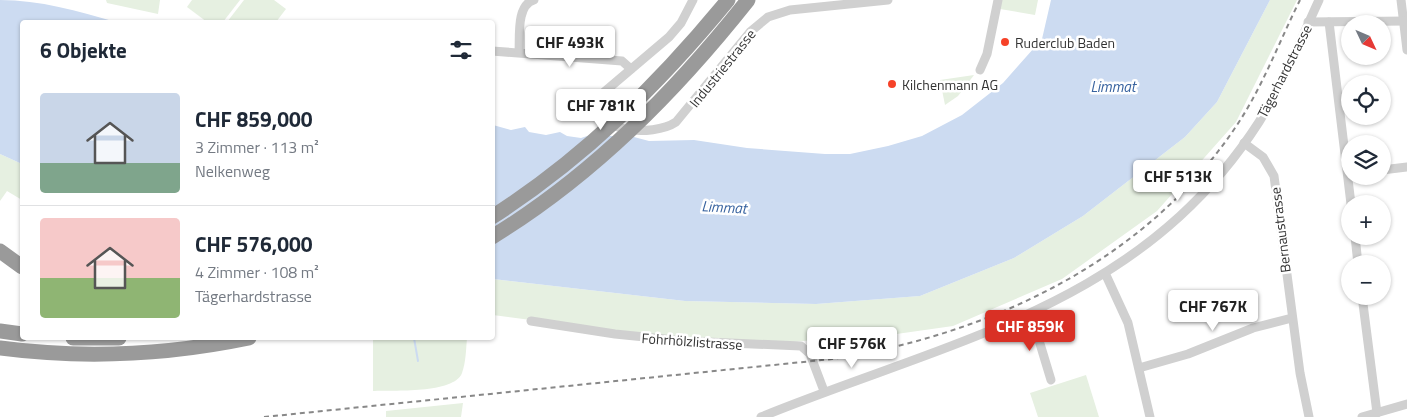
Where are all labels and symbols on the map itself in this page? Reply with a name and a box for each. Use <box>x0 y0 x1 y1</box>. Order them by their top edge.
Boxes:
north arrow <box>1341 15 1391 65</box>
street label: Tägerhardstrasse <box>1251 21 1317 121</box>
street label: Industriestrasse <box>684 24 760 112</box>
pin: CHF 493K <box>518 26 622 68</box>
place label: Ruderclub Baden <box>1015 32 1115 53</box>
marker: Ruderclub Baden <box>999 36 1011 48</box>
place label: Kilchenmann AG <box>902 74 998 95</box>
water label: Limmat <box>1090 75 1138 98</box>
marker: Kilchenmann AG <box>886 78 898 90</box>
pin: CHF 781K <box>549 88 653 131</box>
pin: CHF 513K <box>1126 160 1230 202</box>
street label: Bernaustrasse <box>1264 186 1296 274</box>
water label: Limmat <box>701 194 749 220</box>
pin: CHF 767K <box>1161 290 1265 332</box>
pin: CHF 859K <box>978 310 1082 352</box>
pin: CHF 576K <box>800 326 904 369</box>
street label: Fohrhölzlistrasse <box>641 327 743 355</box>

